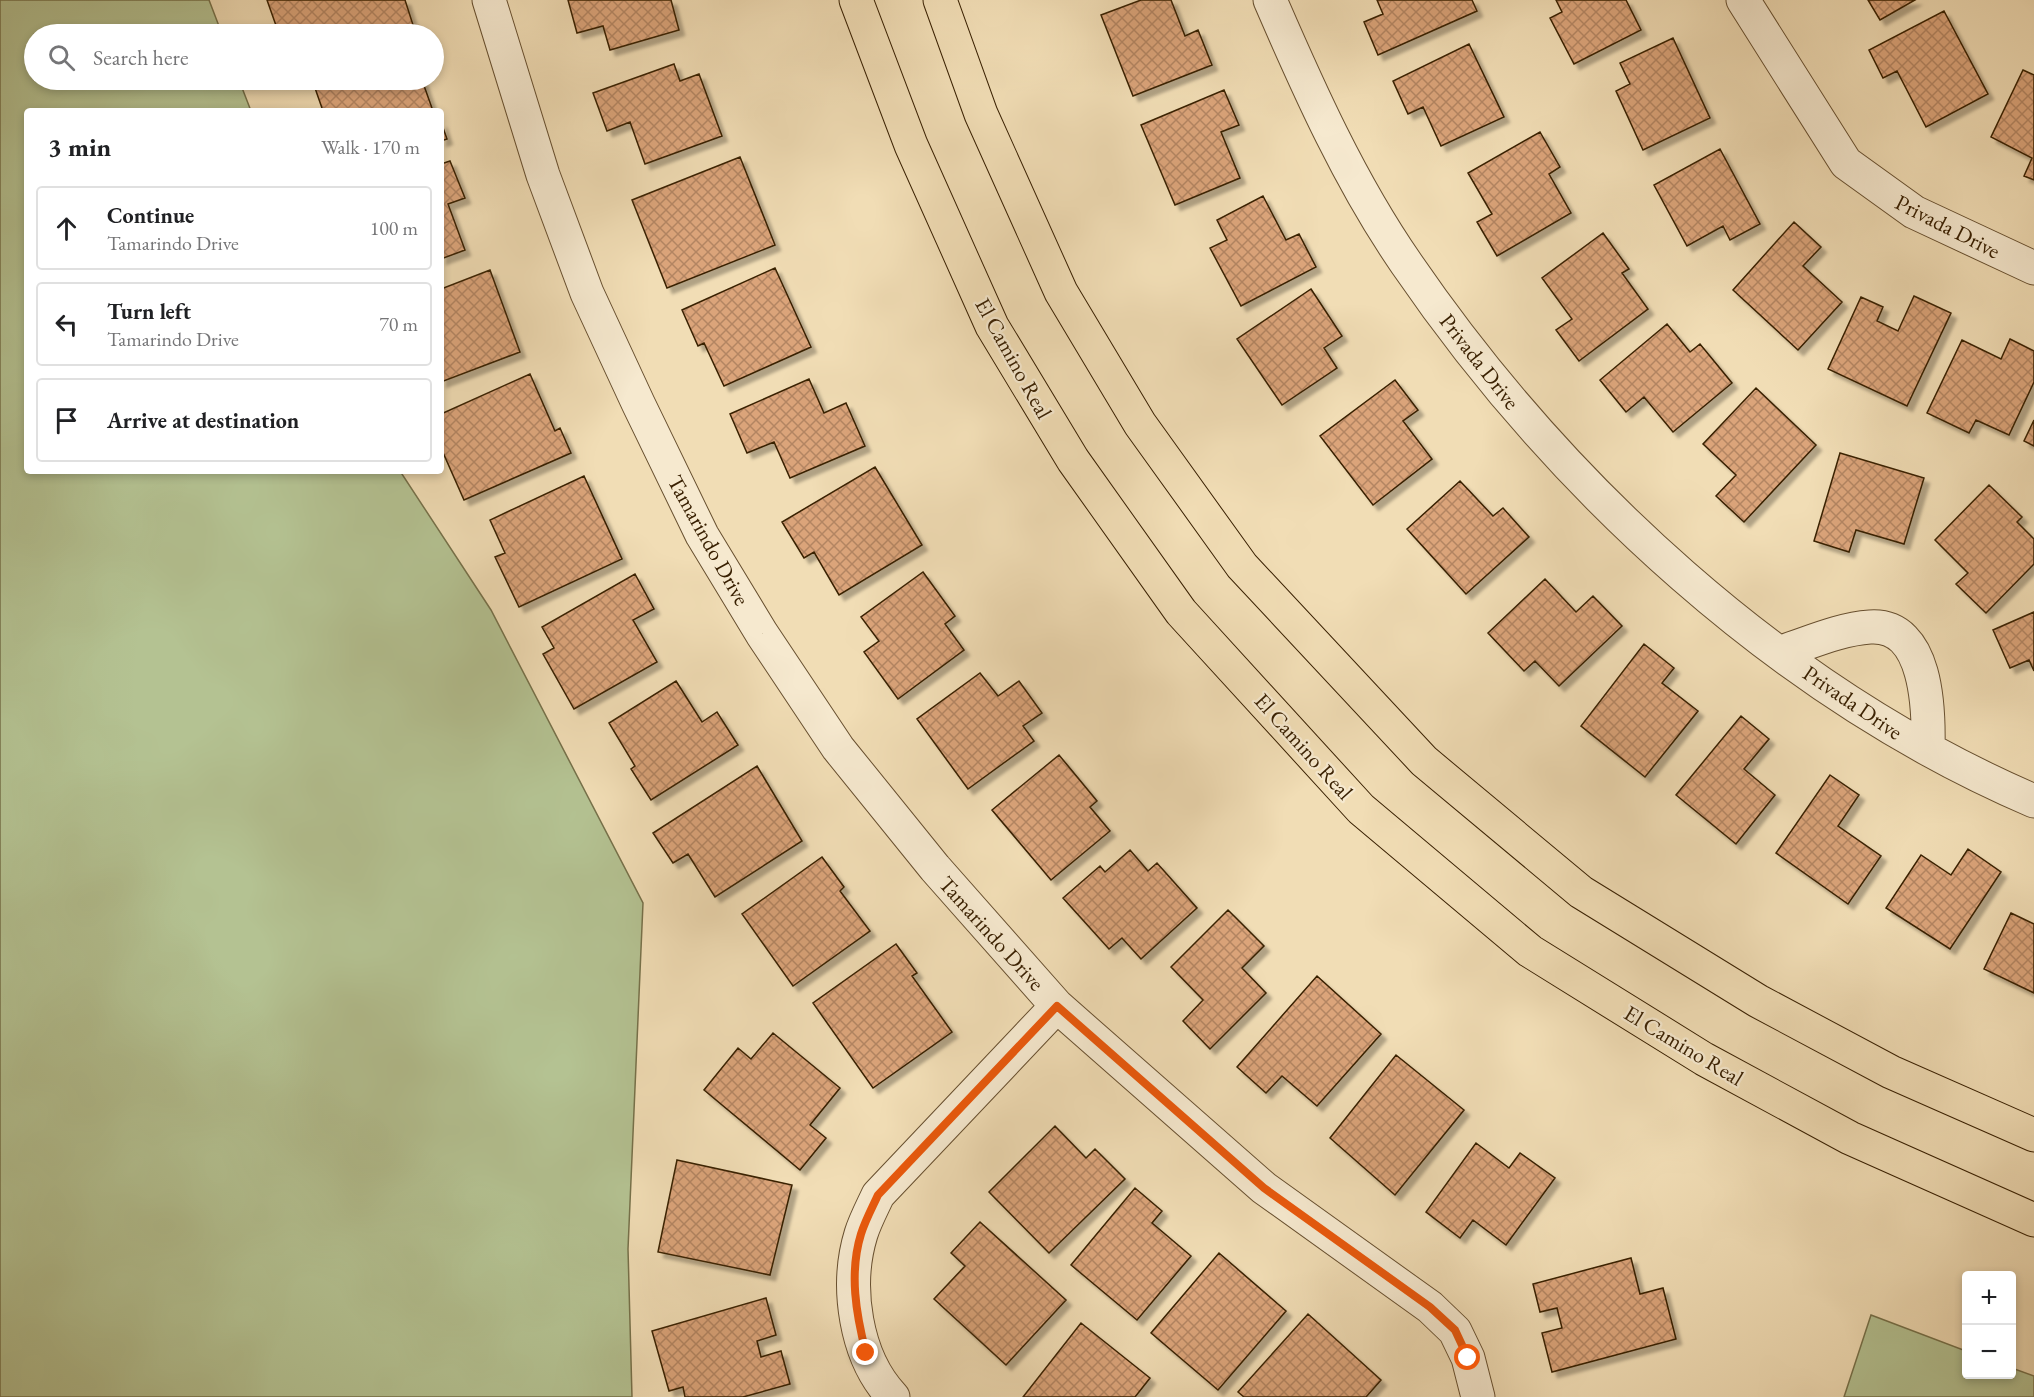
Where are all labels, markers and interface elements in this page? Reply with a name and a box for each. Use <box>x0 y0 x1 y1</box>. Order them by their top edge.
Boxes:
search box <box>24 24 444 90</box>
icon: search <box>45 41 78 74</box>
text: Search here <box>93 43 188 72</box>
text: 3 min <box>48 130 111 164</box>
text: Walk · 170 m <box>321 134 420 160</box>
street label: Privada Drive <box>1890 188 2006 265</box>
text: Continue <box>107 201 194 230</box>
icon: ahead <box>50 212 83 245</box>
text: 100 m <box>370 215 418 241</box>
text: Tamarindo Drive <box>107 230 239 256</box>
street label: El Camino Real <box>968 293 1059 424</box>
text: Turn left <box>107 297 191 326</box>
street label: Privada Drive <box>1433 307 1526 416</box>
icon: left <box>50 308 83 341</box>
text: 70 m <box>379 311 418 337</box>
text: Tamarindo Drive <box>107 326 239 352</box>
icon: arrive <box>50 404 83 437</box>
text: Arrive at destination <box>107 406 299 435</box>
street label: Tamarindo Drive <box>661 470 757 611</box>
street label: Privada Drive <box>1797 658 1909 747</box>
street label: El Camino Real <box>1248 687 1359 806</box>
street label: Tamarindo Drive <box>932 870 1051 997</box>
street label: El Camino Real <box>1619 998 1749 1092</box>
map controls <box>1962 1271 2016 1379</box>
button: + <box>1962 1271 2016 1325</box>
button: − <box>1962 1325 2016 1379</box>
route end <box>852 1339 878 1365</box>
route start <box>1454 1344 1480 1370</box>

